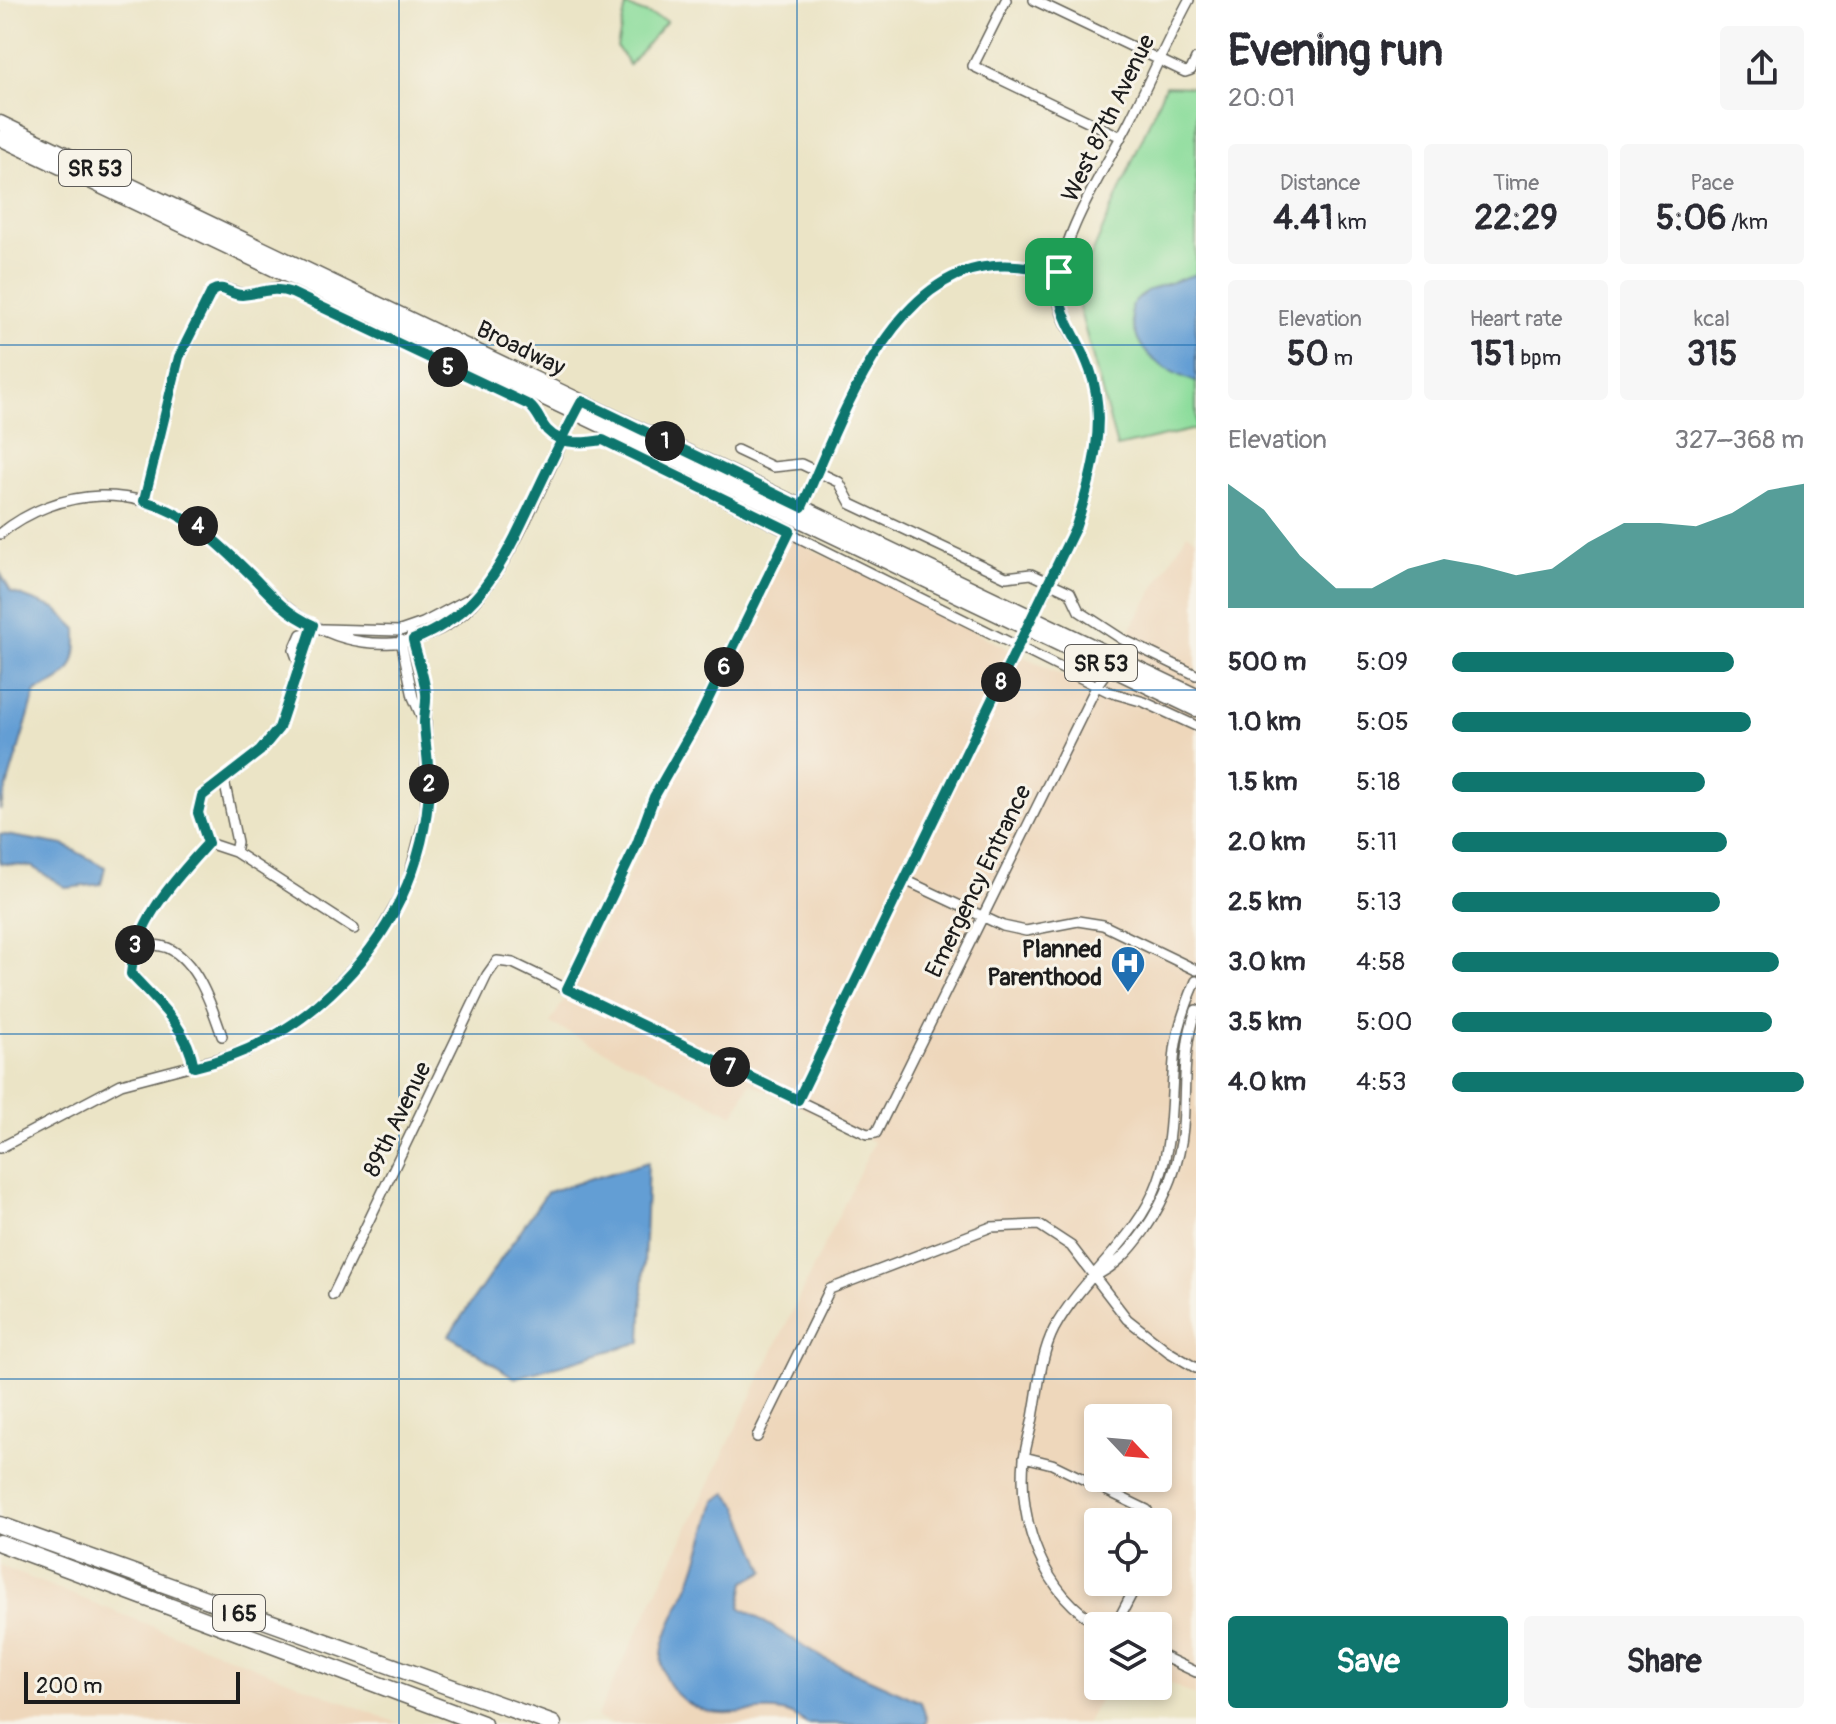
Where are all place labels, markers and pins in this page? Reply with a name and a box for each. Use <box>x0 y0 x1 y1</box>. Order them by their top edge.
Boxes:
pin <box>1025 238 1093 306</box>
pin: 5 <box>428 347 468 387</box>
pin: 1 <box>645 421 685 461</box>
pin: 4 <box>178 506 218 546</box>
pin: 6 <box>704 647 744 687</box>
pin: 8 <box>981 662 1021 702</box>
pin: 2 <box>409 764 449 804</box>
pin: 3 <box>115 925 155 965</box>
place label: Planned Parenthood <box>987 935 1102 992</box>
hospital icon: Planned Parenthood <box>1109 944 1147 994</box>
pin: 7 <box>710 1047 750 1087</box>

